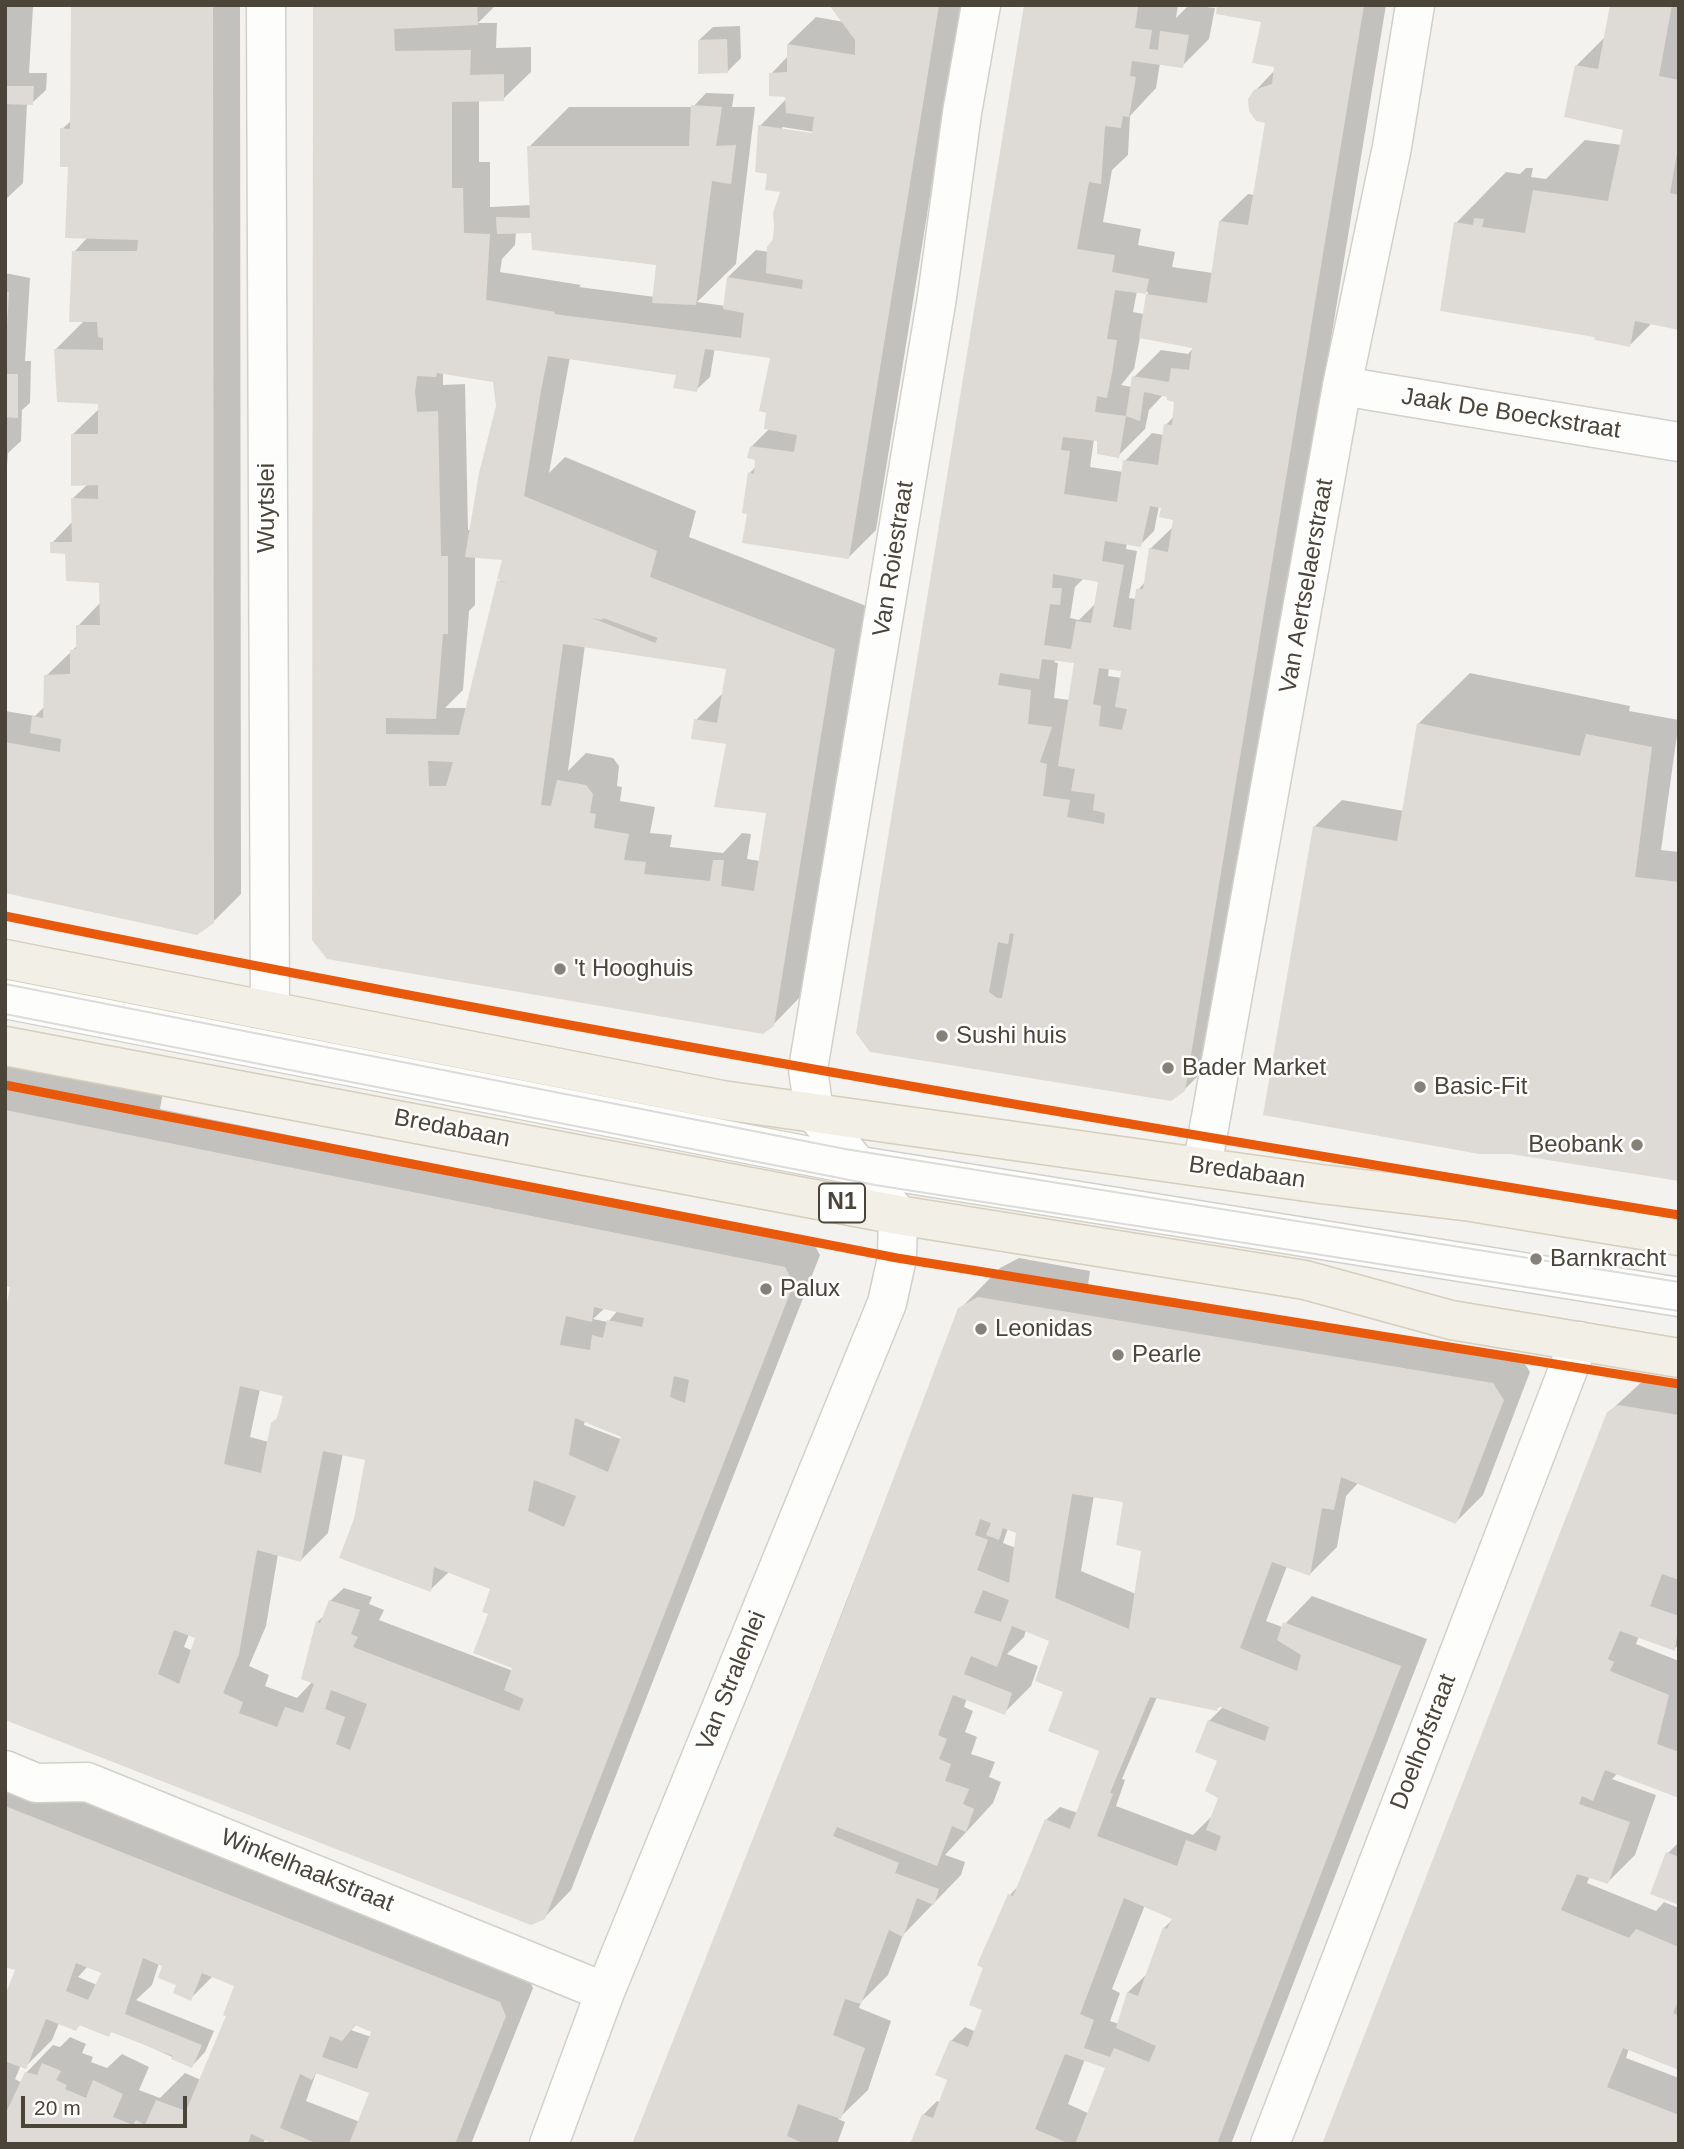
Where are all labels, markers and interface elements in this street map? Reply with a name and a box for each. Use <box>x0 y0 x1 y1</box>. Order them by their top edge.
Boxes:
street label: Jaak De Boeckstraat <box>1399 382 1623 446</box>
street label: Wuytslei <box>253 463 281 553</box>
street label: Van Aertselaerstraat <box>1274 477 1340 695</box>
street label: Van Roiestraat <box>867 479 921 639</box>
place label: 't Hooghuis <box>574 955 693 983</box>
marker: 't Hooghuis <box>552 961 568 977</box>
place label: Sushi huis <box>956 1022 1067 1050</box>
marker: Sushi huis <box>934 1028 950 1044</box>
place label: Bader Market <box>1182 1054 1326 1082</box>
marker: Bader Market <box>1160 1060 1176 1076</box>
place label: Basic-Fit <box>1434 1073 1527 1101</box>
marker: Basic-Fit <box>1412 1079 1428 1095</box>
street label: Bredabaan <box>392 1104 512 1154</box>
place label: Beobank <box>1528 1131 1623 1159</box>
marker: Beobank <box>1629 1137 1645 1153</box>
street label: Bredabaan <box>1187 1151 1307 1195</box>
road number: N1 <box>819 1184 865 1222</box>
place label: Barnkracht <box>1550 1245 1666 1273</box>
marker: Barnkracht <box>1528 1251 1544 1267</box>
place label: Palux <box>780 1275 840 1303</box>
marker: Palux <box>758 1281 774 1297</box>
place label: Leonidas <box>995 1315 1092 1343</box>
marker: Leonidas <box>973 1321 989 1337</box>
place label: Pearle <box>1132 1341 1201 1369</box>
marker: Pearle <box>1110 1347 1126 1363</box>
street label: Van Stralenlei <box>691 1607 773 1755</box>
street label: Doelhofstraat <box>1385 1670 1463 1814</box>
street label: Winkelhaakstraat <box>216 1823 398 1919</box>
scale bar <box>24 2082 191 2126</box>
text: 20 m <box>34 2096 81 2119</box>

